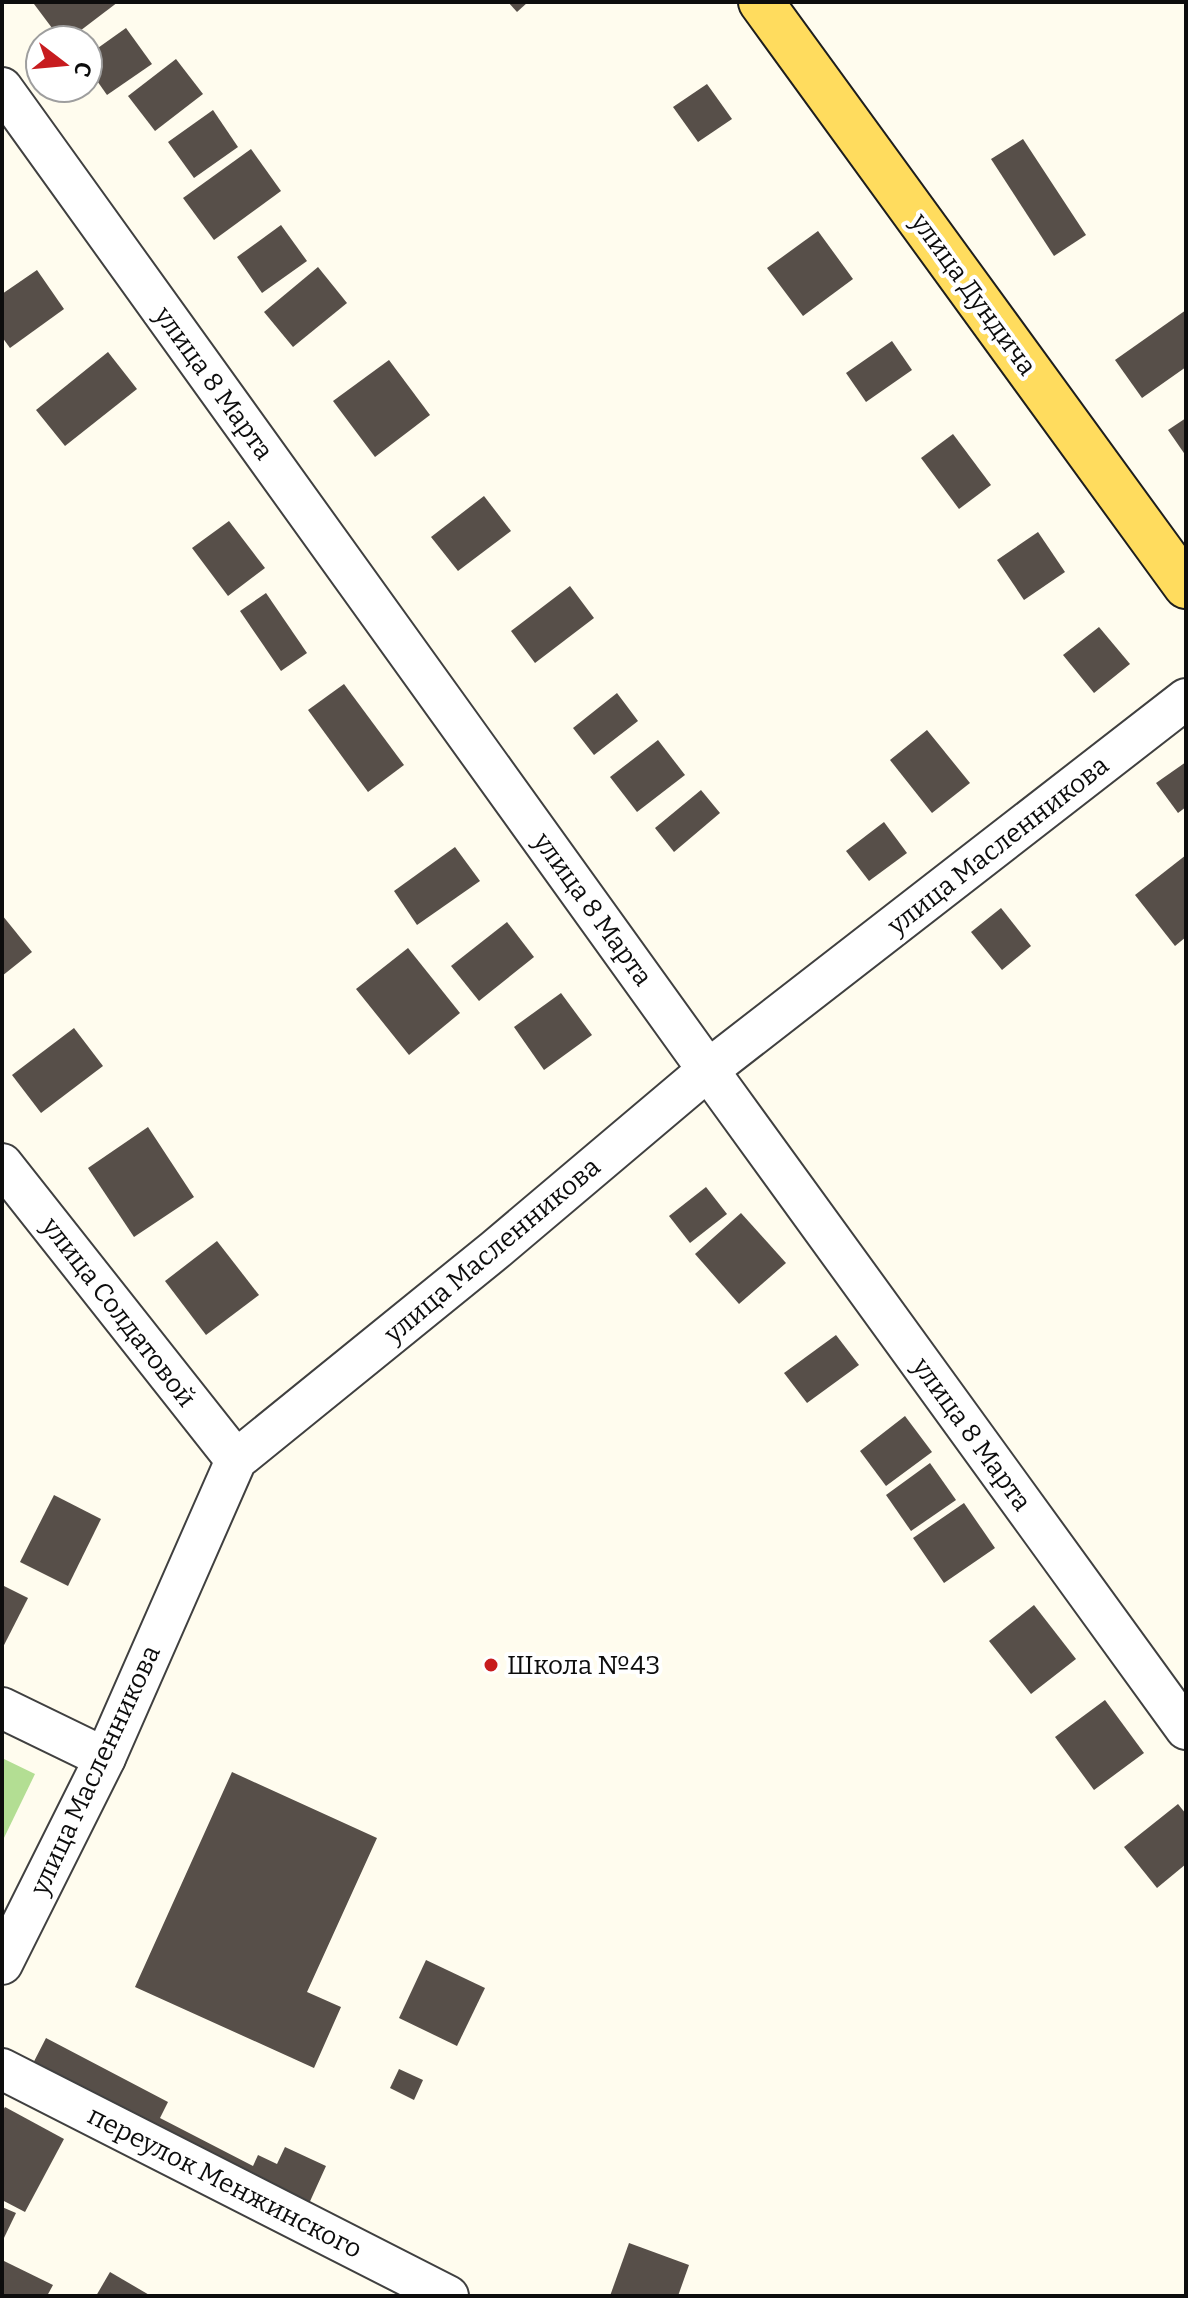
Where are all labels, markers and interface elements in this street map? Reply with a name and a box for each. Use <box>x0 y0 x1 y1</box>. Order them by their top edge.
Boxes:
north arrow <box>24 24 104 104</box>
text: С <box>68 59 98 80</box>
street label: улица Дундича <box>904 206 1043 381</box>
street label: улица 8 Марта <box>147 300 279 466</box>
street label: улица Масленникова <box>881 750 1115 942</box>
street label: улица 8 Марта <box>526 826 658 992</box>
street label: улица Масленникова <box>378 1151 606 1350</box>
street label: улица Солдатовой <box>35 1211 202 1413</box>
street label: улица 8 Марта <box>905 1351 1037 1517</box>
street label: улица Масленникова <box>24 1641 167 1901</box>
place label: Школа №43 <box>507 1650 660 1681</box>
marker: Школа №43 <box>482 1656 500 1674</box>
street label: переулок Менжинского <box>83 2100 367 2265</box>

